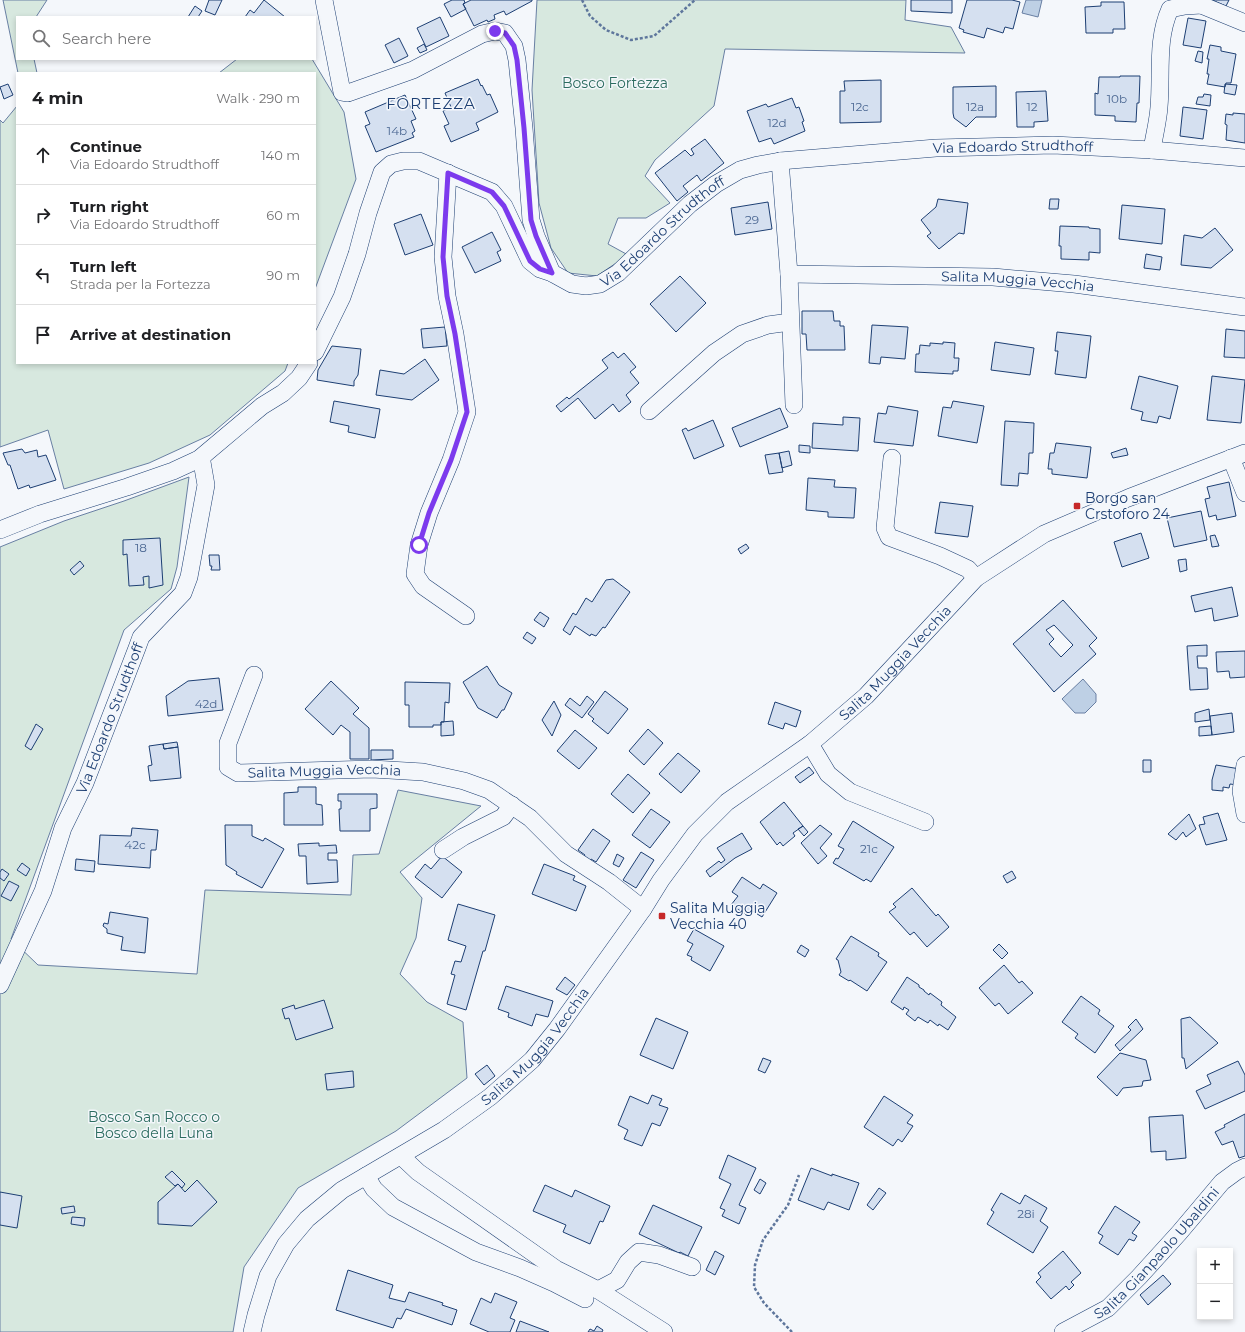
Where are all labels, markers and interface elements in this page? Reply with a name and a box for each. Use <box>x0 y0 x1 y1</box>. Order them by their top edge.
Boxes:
search box <box>16 16 316 60</box>
route end <box>486 22 504 40</box>
icon: search <box>30 27 52 49</box>
text: Search here <box>62 29 151 48</box>
park label: Bosco Fortezza <box>562 74 668 92</box>
text: 4 min <box>32 88 83 108</box>
text: Walk · 290 m <box>216 90 300 106</box>
house number: 10b <box>1107 91 1127 106</box>
district label: FORTEZZA <box>386 94 476 113</box>
house number: 12c <box>851 99 869 114</box>
house number: 12a <box>966 99 984 114</box>
house number: 12 <box>1026 99 1038 114</box>
house number: 12d <box>767 115 787 130</box>
house number: 14b <box>387 123 407 138</box>
street label: Via Edoardo Strudthoff <box>932 136 1095 157</box>
text: Continue <box>70 137 142 156</box>
icon: ahead <box>32 144 54 166</box>
text: 140 m <box>261 147 300 163</box>
text: Via Edoardo Strudthoff <box>70 156 219 172</box>
street label: Via Edoardo Strudthoff <box>597 171 729 291</box>
text: Turn right <box>70 197 149 216</box>
icon: right <box>32 204 54 226</box>
text: 60 m <box>266 207 300 223</box>
house number: 29 <box>745 212 759 227</box>
text: Via Edoardo Strudthoff <box>70 216 219 232</box>
text: Turn left <box>70 257 137 276</box>
icon: left <box>32 264 54 286</box>
text: 90 m <box>266 267 300 283</box>
street label: Salita Muggia Vecchia <box>941 267 1096 296</box>
text: Strada per la Fortezza <box>70 276 211 292</box>
icon: arrive <box>32 324 54 346</box>
text: Arrive at destination <box>70 325 231 344</box>
place label: Borgo san Crstoforo 24 <box>1085 489 1170 523</box>
marker: Borgo san Crstoforo 24 <box>1072 501 1082 511</box>
route start <box>410 536 428 554</box>
house number: 18 <box>135 540 147 555</box>
street label: Salita Muggia Vecchia <box>835 601 955 724</box>
street label: Via Edoardo Strudthoff <box>72 639 148 797</box>
house number: 42d <box>195 696 217 711</box>
street label: Salita Muggia Vecchia <box>247 760 402 782</box>
house number: 42c <box>124 837 146 852</box>
house number: 21c <box>860 841 878 856</box>
place label: Salita Muggia Vecchia 40 <box>670 899 766 933</box>
marker: Salita Muggia Vecchia 40 <box>657 911 667 921</box>
street label: Salita Muggia Vecchia <box>477 984 593 1110</box>
park label: Bosco San Rocco o Bosco della Luna <box>88 1108 220 1142</box>
street label: Salita Gianpaolo Ubaldini <box>1091 1183 1223 1323</box>
house number: 28i <box>1017 1206 1035 1221</box>
map controls <box>1197 1248 1233 1320</box>
button: + <box>1197 1248 1233 1284</box>
button: − <box>1197 1284 1233 1320</box>

